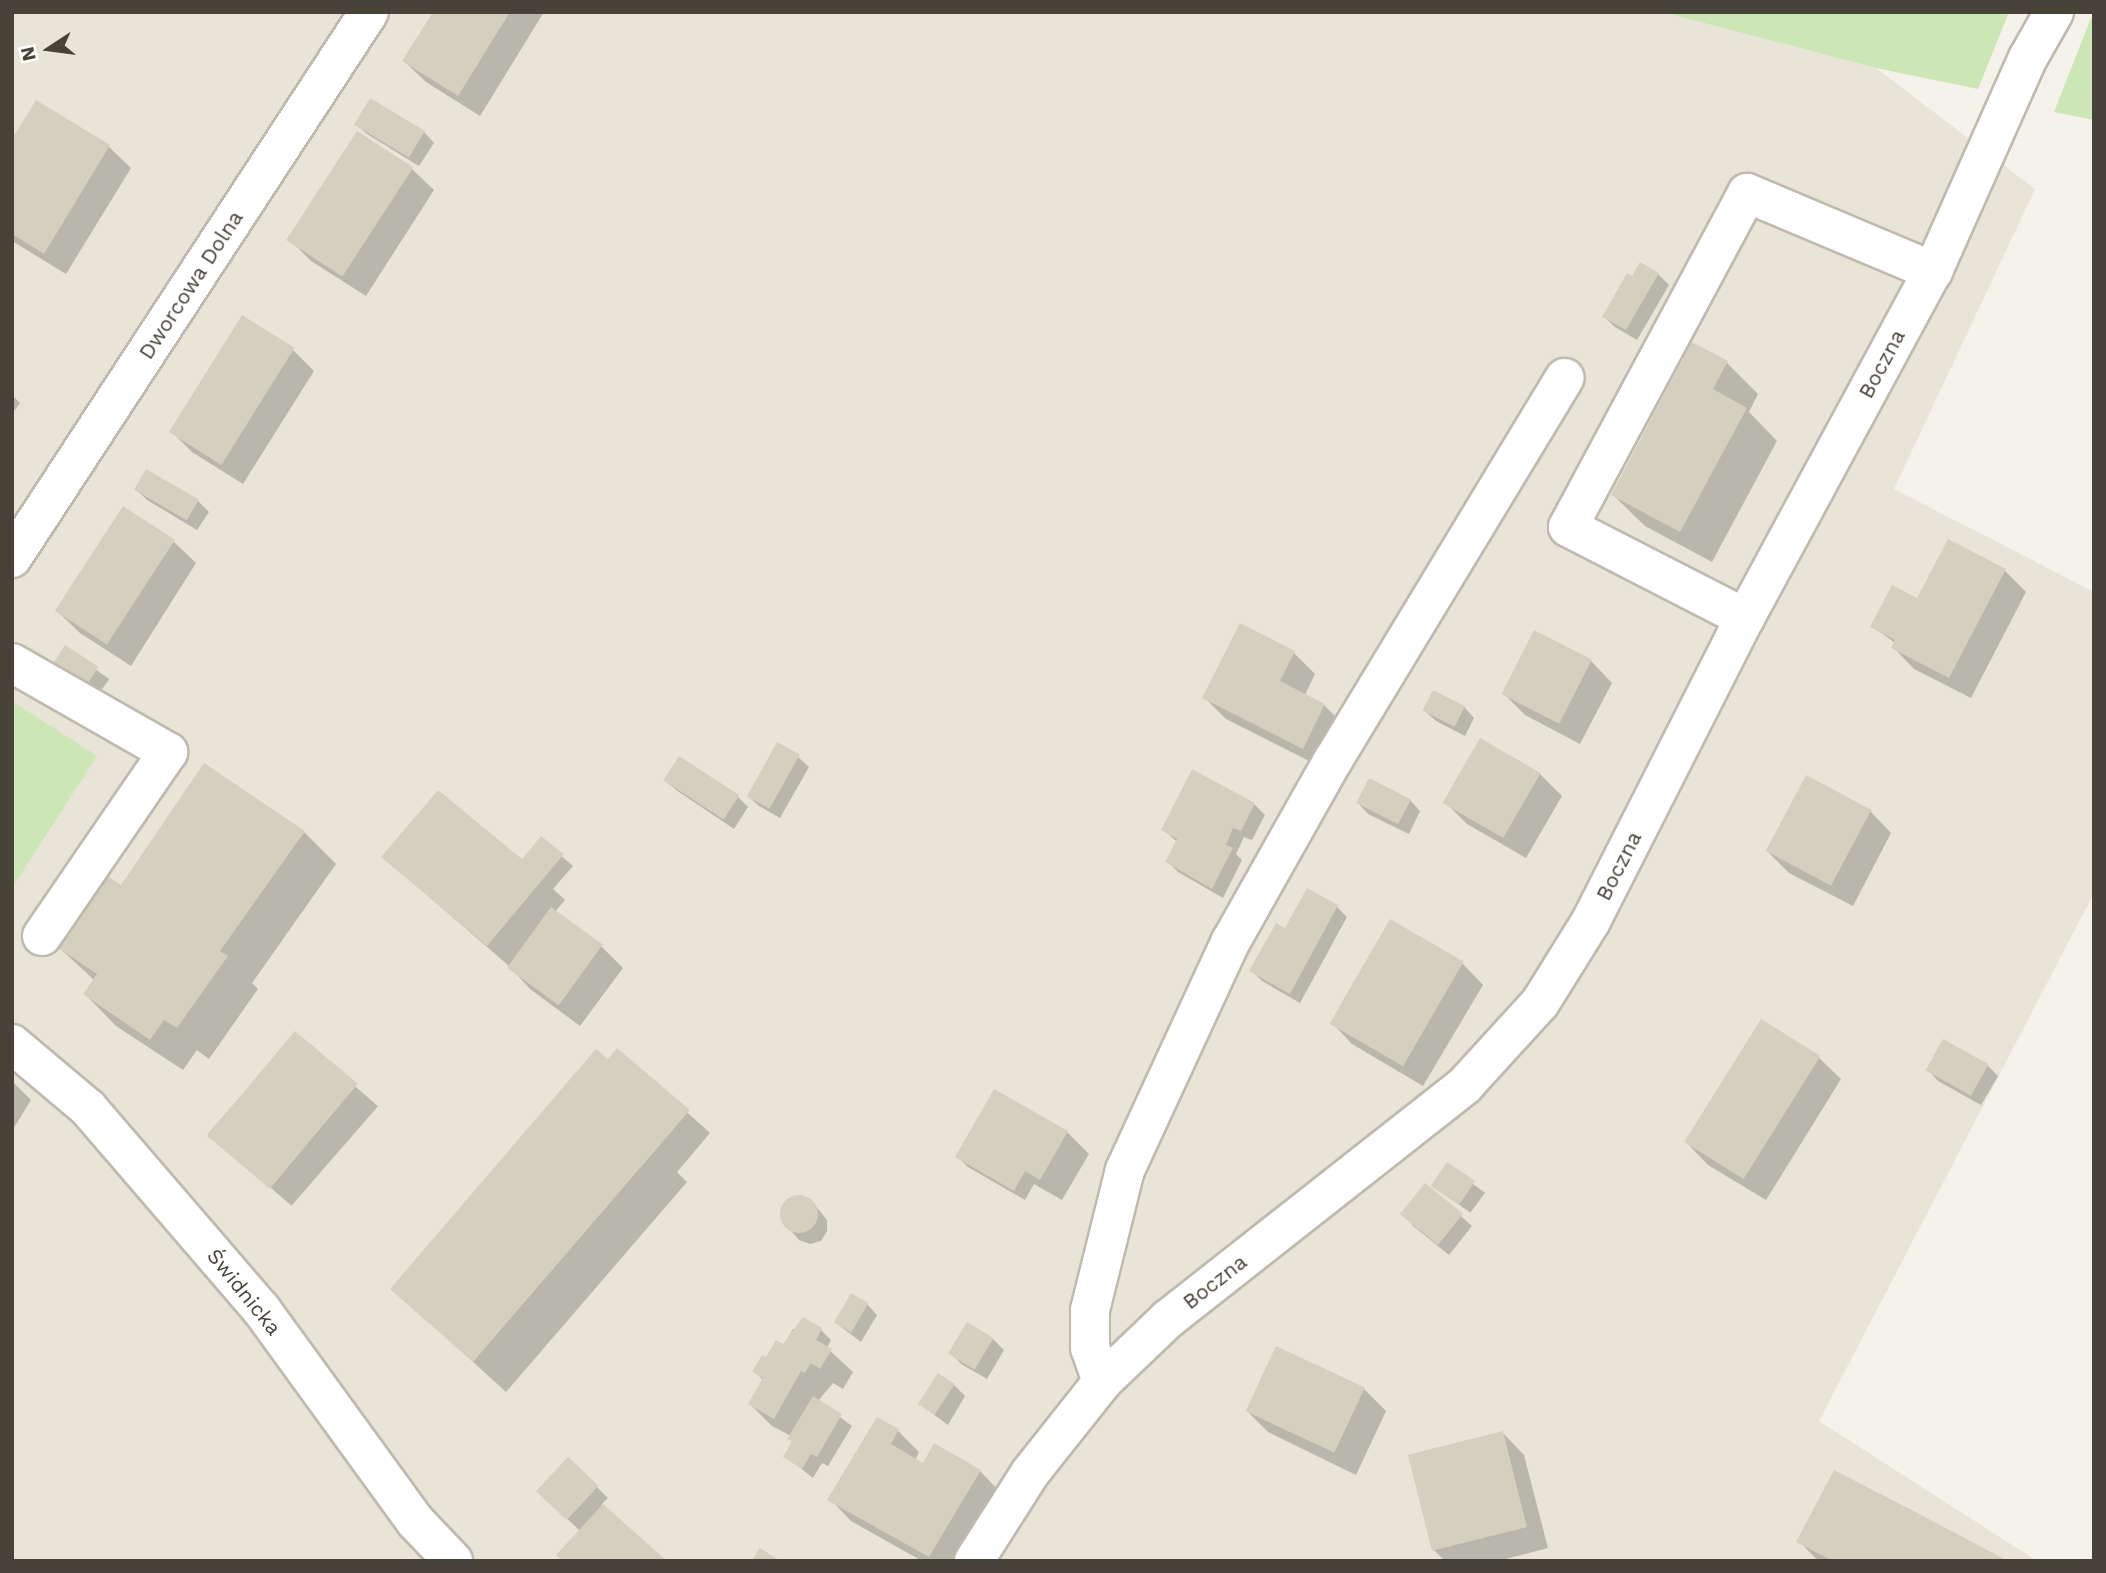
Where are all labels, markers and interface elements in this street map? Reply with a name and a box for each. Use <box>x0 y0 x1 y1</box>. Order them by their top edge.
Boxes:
north arrow <box>14 14 84 84</box>
text: N <box>15 44 41 63</box>
street label: Dworcowa Dolna <box>133 206 249 364</box>
street label: Boczna <box>1853 325 1911 403</box>
street label: Boczna <box>1591 827 1647 905</box>
street label: Świdnicka <box>202 1244 286 1340</box>
street label: Boczna <box>1178 1249 1252 1315</box>

